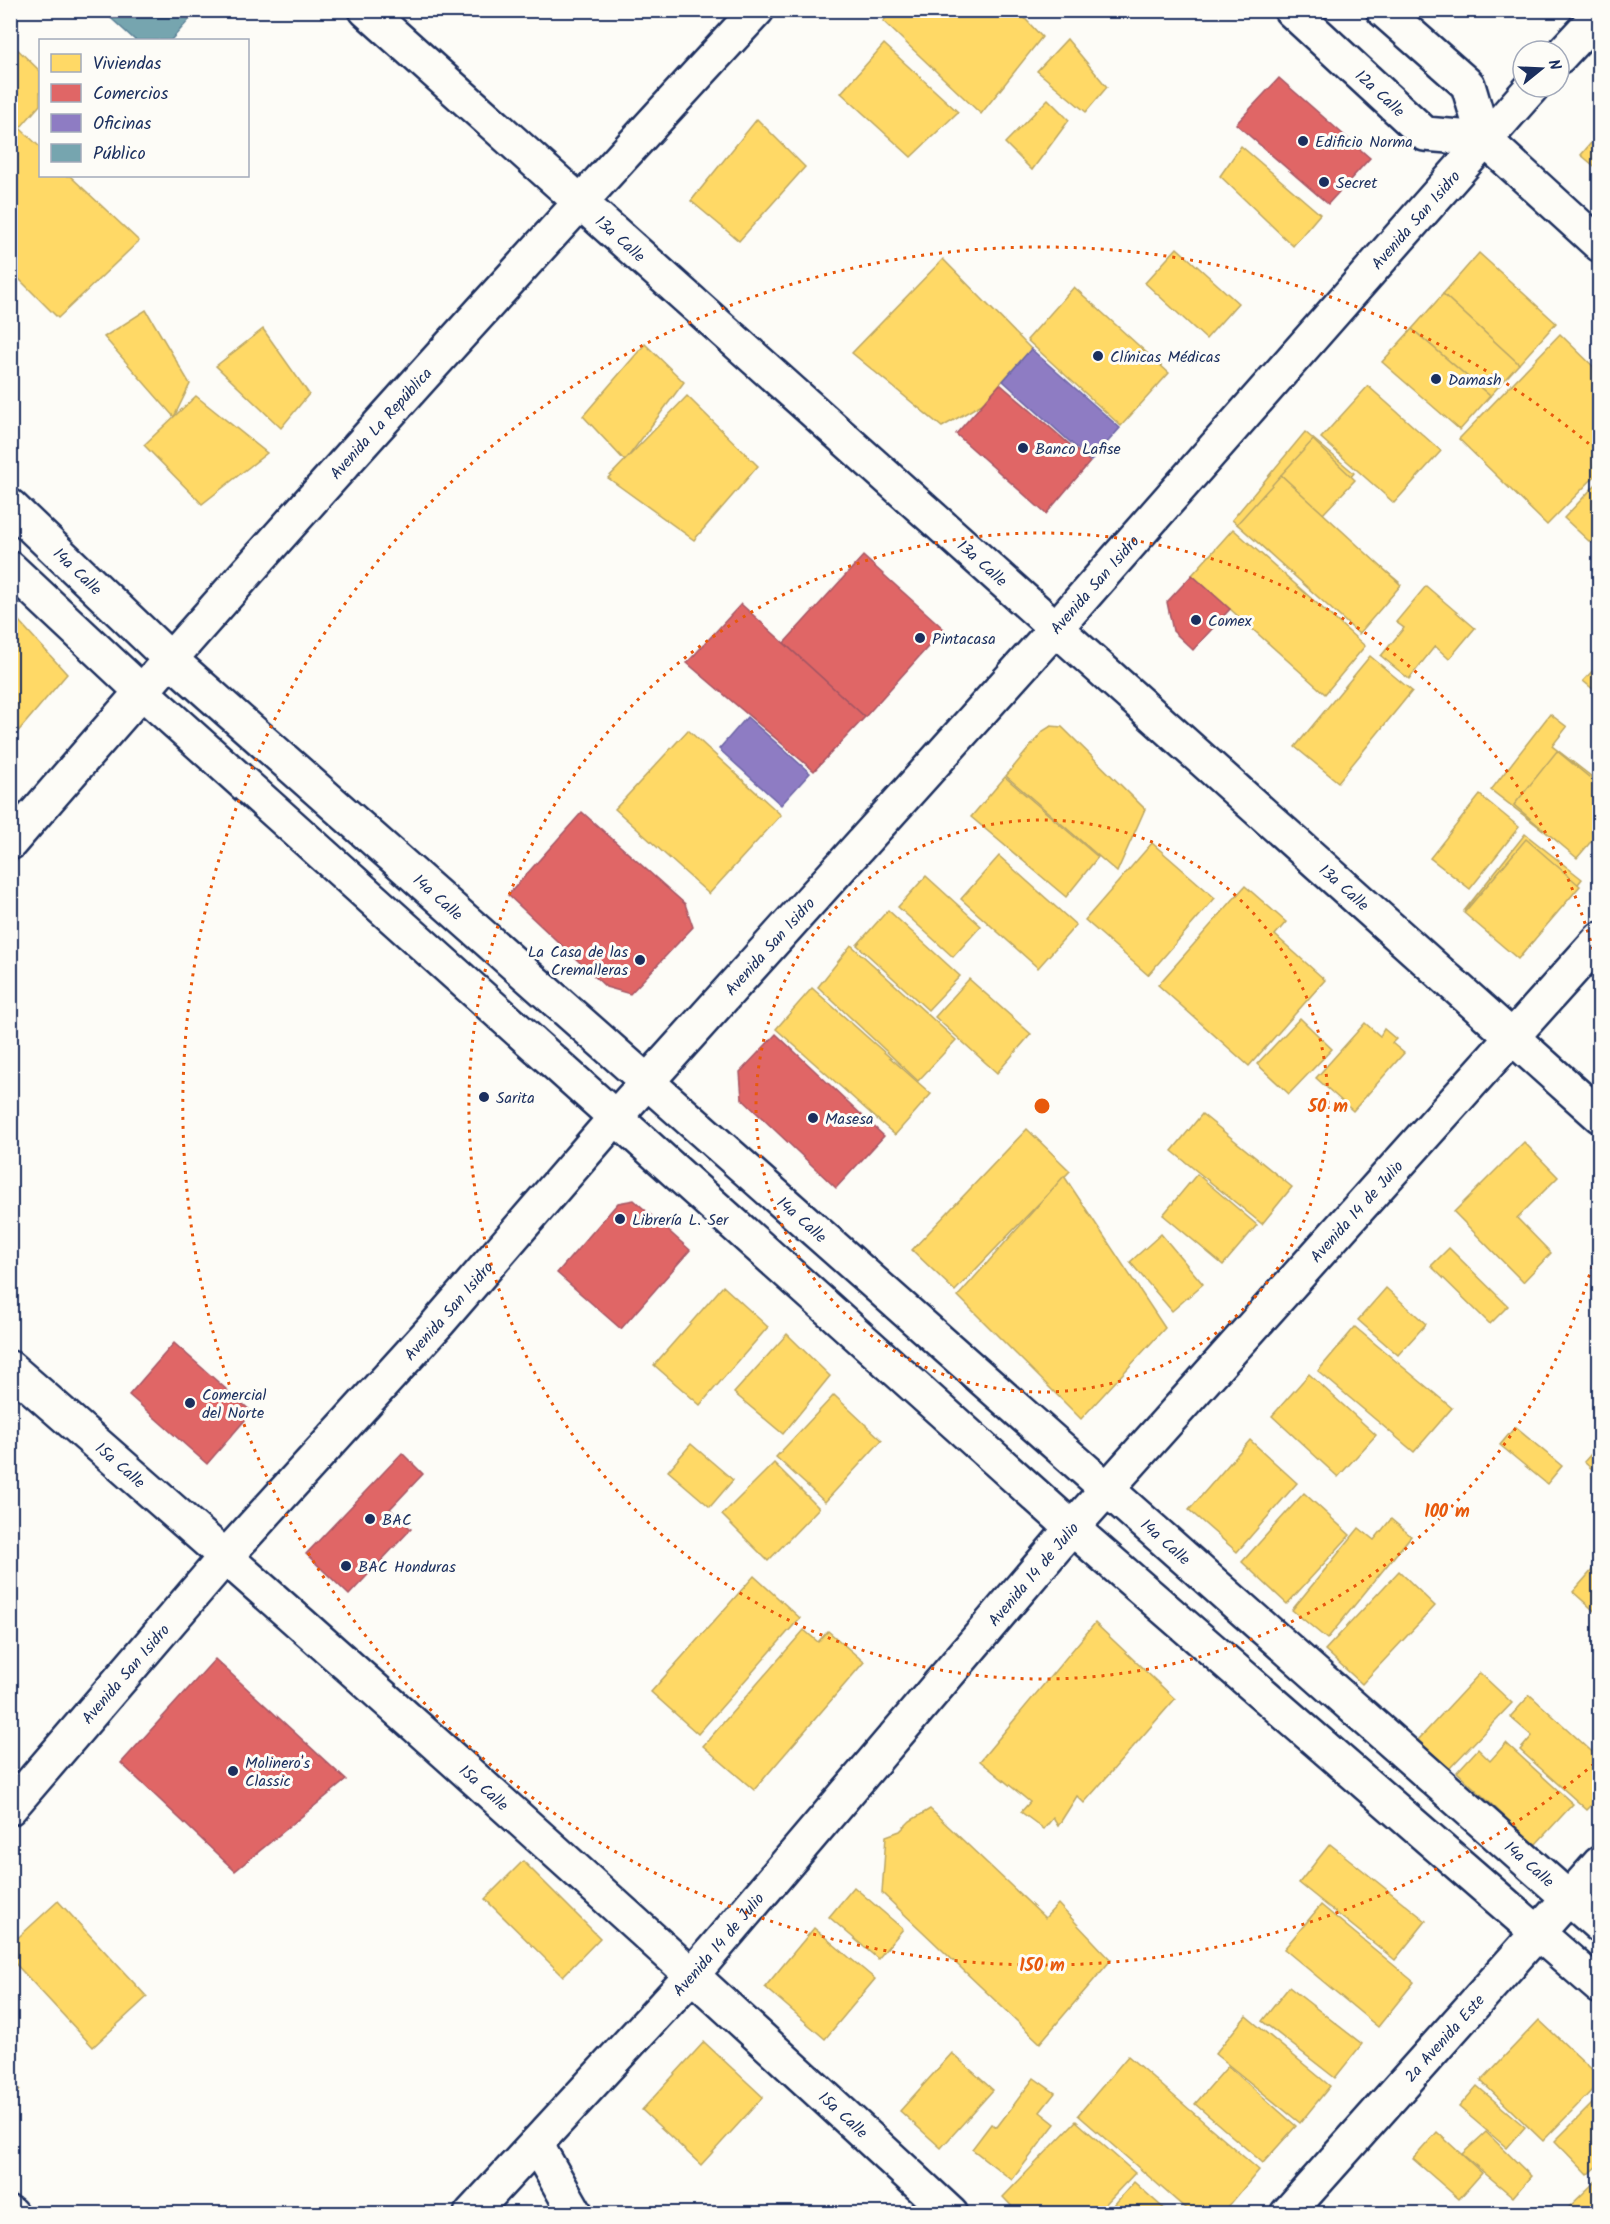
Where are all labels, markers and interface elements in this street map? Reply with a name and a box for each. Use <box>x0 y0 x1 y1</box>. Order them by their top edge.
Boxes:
legend <box>39 39 249 177</box>
north arrow <box>1511 39 1571 99</box>
text: Viviendas <box>93 50 162 79</box>
text: N <box>1540 56 1567 73</box>
street label: 12a Calle <box>1349 64 1410 124</box>
text: Comercios <box>93 80 169 109</box>
text: Oficinas <box>93 110 152 139</box>
place label: Edificio Norma <box>1315 130 1413 155</box>
marker: Edificio Norma <box>1296 134 1310 148</box>
text: Público <box>93 140 146 169</box>
street label: Avenida San Isidro <box>1366 165 1467 276</box>
place label: Secret <box>1336 171 1378 196</box>
marker: Secret <box>1317 175 1331 189</box>
street label: 13a Calle <box>589 210 650 269</box>
place label: Clínicas Médicas <box>1110 345 1221 370</box>
marker: Clínicas Médicas <box>1091 349 1105 363</box>
street label: Avenida La República <box>324 362 439 486</box>
place label: Damash <box>1448 368 1501 393</box>
marker: Damash <box>1429 372 1443 386</box>
place label: Banco Lafise <box>1035 437 1121 462</box>
marker: Banco Lafise <box>1016 441 1030 455</box>
street label: Avenida San Isidro <box>1045 530 1146 641</box>
street label: 13a Calle <box>951 534 1012 593</box>
street label: 14a Calle <box>47 542 107 602</box>
place label: Comex <box>1208 609 1253 634</box>
marker: Comex <box>1189 613 1203 627</box>
place label: Pintacasa <box>932 627 996 652</box>
marker: Pintacasa <box>913 631 927 645</box>
street label: 13a Calle <box>1313 859 1374 918</box>
street label: 14a Calle <box>407 869 468 927</box>
street label: Avenida San Isidro <box>719 892 822 1002</box>
place label: La Casa de las Cremalleras <box>528 940 628 983</box>
marker: La Casa de las Cremalleras <box>633 953 647 967</box>
place label: Sarita <box>496 1086 535 1111</box>
marker: Sarita <box>477 1090 491 1104</box>
text: 50 m <box>1307 1093 1348 1122</box>
centre of rings <box>1032 1096 1052 1116</box>
place label: Masesa <box>825 1107 873 1132</box>
marker: Masesa <box>806 1111 820 1125</box>
street label: Avenida 14 de Julio <box>1305 1155 1410 1269</box>
street label: 14a Calle <box>770 1191 832 1249</box>
place label: Librería L. Ser <box>632 1208 730 1233</box>
marker: Librería L. Ser <box>613 1212 627 1226</box>
street label: Avenida San Isidro <box>399 1256 500 1367</box>
place label: Comercial del Norte <box>202 1383 266 1426</box>
marker: Comercial del Norte <box>183 1396 197 1410</box>
street label: 15a Calle <box>89 1437 150 1495</box>
text: 100 m <box>1424 1498 1470 1527</box>
place label: BAC <box>382 1508 412 1533</box>
marker: BAC <box>363 1512 377 1526</box>
street label: 14a Calle <box>1134 1513 1196 1572</box>
street label: Avenida 14 de Julio <box>983 1517 1086 1633</box>
place label: BAC Honduras <box>358 1555 456 1580</box>
marker: BAC Honduras <box>339 1559 353 1573</box>
street label: Avenida San Isidro <box>76 1619 177 1730</box>
place label: Molinero's Classic <box>245 1751 310 1794</box>
street label: 15a Calle <box>453 1759 514 1818</box>
marker: Molinero's Classic <box>226 1764 240 1778</box>
street label: 14a Calle <box>1498 1836 1559 1894</box>
street label: Avenida 14 de Julio <box>667 1888 771 2003</box>
text: 150 m <box>1019 1952 1065 1981</box>
street label: 2a Avenida Este <box>1399 1989 1491 2089</box>
street label: 15a Calle <box>812 2086 873 2145</box>

